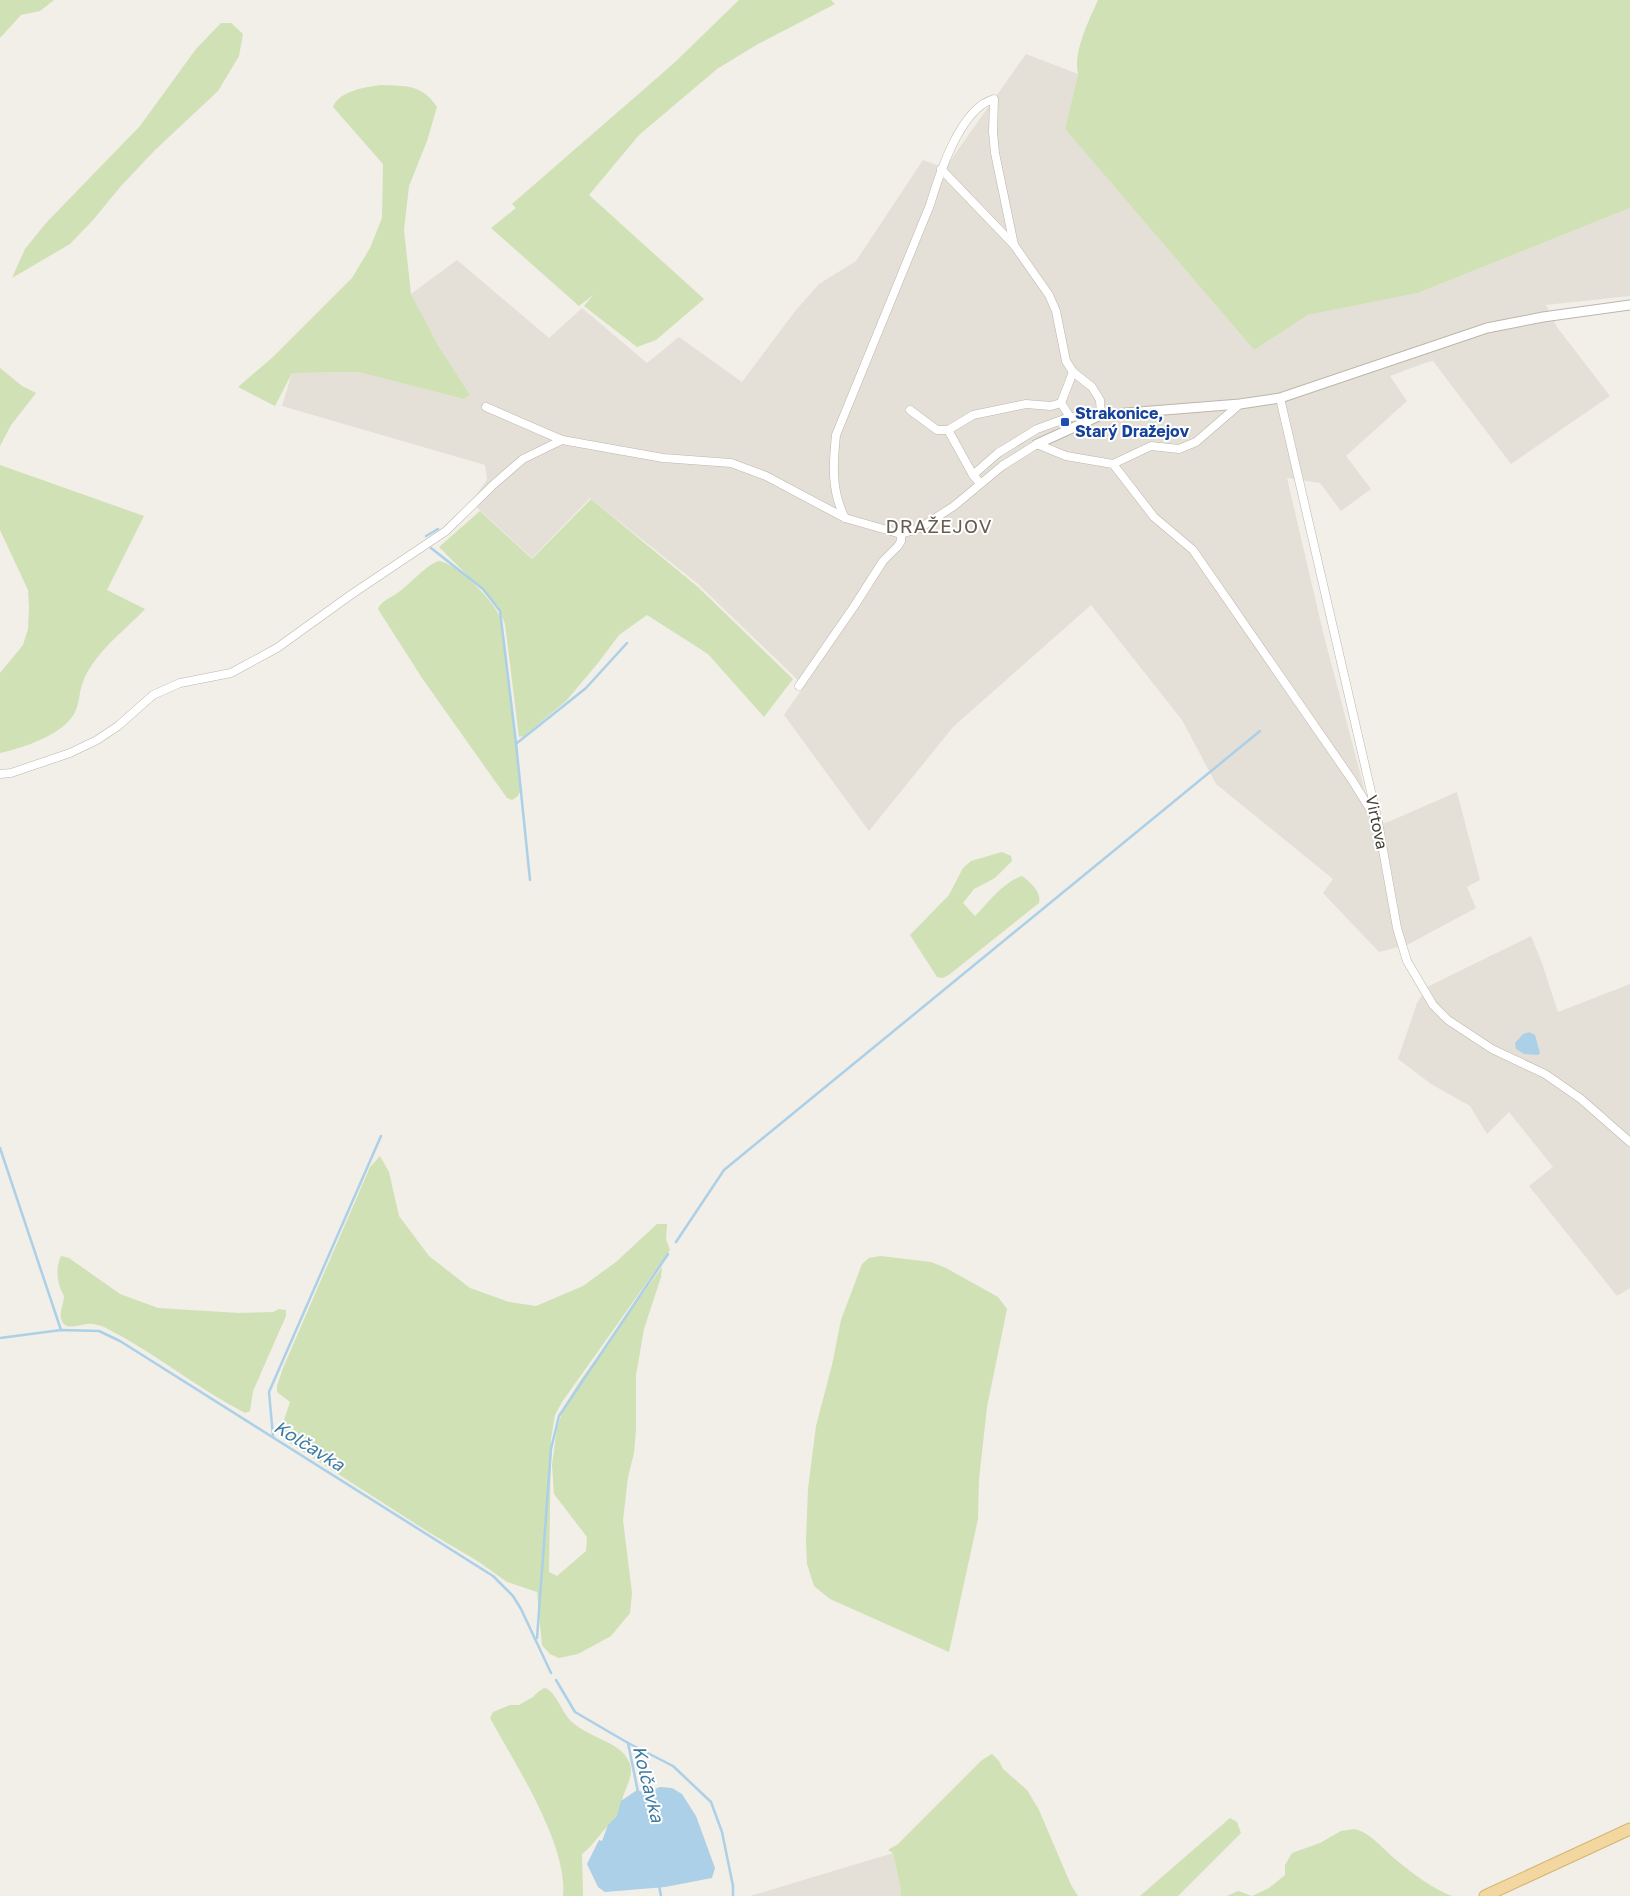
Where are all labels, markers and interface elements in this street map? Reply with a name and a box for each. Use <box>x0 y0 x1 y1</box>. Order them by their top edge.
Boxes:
place label: Strakonice, Starý Dražejov <box>1075 403 1189 441</box>
marker: Strakonice, Starý Dražejov <box>1059 416 1071 428</box>
district label: DRAŽEJOV <box>886 514 992 537</box>
street label: Virtova <box>1362 793 1392 851</box>
water label: Kolčavka <box>270 1415 349 1476</box>
water label: Kolčavka <box>629 1743 669 1825</box>

